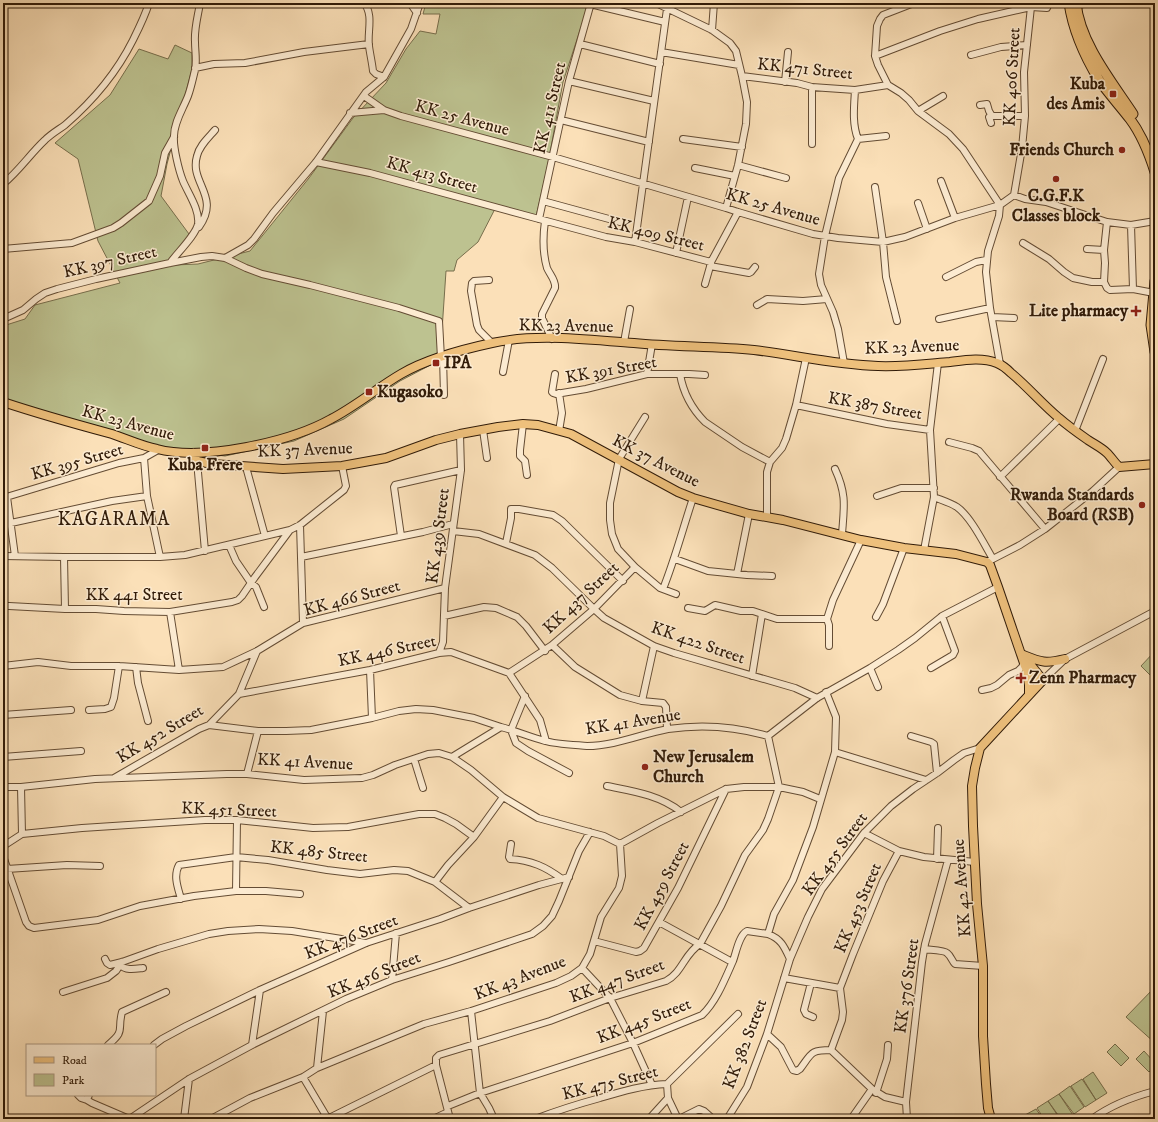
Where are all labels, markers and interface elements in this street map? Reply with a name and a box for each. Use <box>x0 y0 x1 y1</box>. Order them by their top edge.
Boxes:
street label: KK 406 Street <box>998 26 1026 127</box>
street label: KK 471 Street <box>756 53 854 85</box>
street label: KK 411 Street <box>529 59 571 156</box>
place label: Kuba des Amis <box>1046 73 1106 115</box>
marker: Kuba des Amis <box>1108 89 1118 99</box>
street label: KK 25 Avenue <box>412 95 512 141</box>
place label: Friends Church <box>1009 139 1114 161</box>
marker: Friends Church <box>1117 145 1127 155</box>
street label: KK 413 Street <box>384 152 481 199</box>
marker: C.G.F.K Classes block <box>1051 174 1061 184</box>
street label: KK 25 Avenue <box>723 183 823 231</box>
place label: C.G.F.K Classes block <box>1012 185 1101 227</box>
street label: KK 409 Street <box>605 211 707 257</box>
street label: KK 397 Street <box>61 240 159 283</box>
place label: Lite pharmacy <box>1029 300 1129 322</box>
marker: Lite pharmacy <box>1131 306 1141 316</box>
street label: KK 23 Avenue <box>518 314 614 338</box>
street label: KK 23 Avenue <box>864 334 960 360</box>
street label: KK 391 Street <box>564 351 659 389</box>
place label: IPA <box>444 352 472 374</box>
marker: IPA <box>431 358 441 368</box>
place label: Kugasoko <box>377 381 443 403</box>
marker: Kugasoko <box>364 387 374 397</box>
street label: KK 387 Street <box>826 387 924 425</box>
street label: KK 23 Avenue <box>79 400 177 446</box>
street label: KK 37 Avenue <box>608 430 704 492</box>
street label: KK 37 Avenue <box>257 437 353 463</box>
street label: KK 395 Street <box>28 438 126 486</box>
marker: Kuba Frere <box>200 443 210 453</box>
place label: Kuba Frere <box>167 454 243 476</box>
place label: Rwanda Standards Board (RSB) <box>1010 484 1134 526</box>
street label: KK 439 Street <box>421 486 455 585</box>
marker: Rwanda Standards Board (RSB) <box>1137 500 1147 510</box>
district label: KAGARAMA <box>58 508 170 531</box>
street label: KK 437 Street <box>538 557 624 639</box>
street label: KK 466 Street <box>301 574 403 621</box>
street label: KK 441 Street <box>85 584 183 606</box>
street label: KK 422 Street <box>648 617 748 670</box>
street label: KK 446 Street <box>336 630 439 672</box>
place label: Zenn Pharmacy <box>1029 667 1137 689</box>
marker: Zenn Pharmacy <box>1016 673 1026 683</box>
street label: KK 452 Street <box>112 699 208 769</box>
street label: KK 41 Avenue <box>584 704 682 740</box>
place label: New Jerusalem Church <box>653 746 754 788</box>
street label: KK 41 Avenue <box>256 748 354 776</box>
marker: New Jerusalem Church <box>640 762 650 772</box>
street label: KK 451 Street <box>181 797 278 823</box>
street label: KK 455 Street <box>797 807 873 900</box>
street label: KK 485 Street <box>269 836 369 868</box>
street label: KK 459 Street <box>629 837 695 934</box>
street label: KK 42 Avenue <box>948 838 976 938</box>
street label: KK 453 Street <box>829 859 887 956</box>
street label: KK 476 Street <box>301 909 401 965</box>
street label: KK 376 Street <box>889 937 925 1035</box>
street label: KK 456 Street <box>324 946 424 1004</box>
street label: KK 43 Avenue <box>471 950 569 1006</box>
street label: KK 447 Street <box>567 953 668 1008</box>
street label: KK 445 Street <box>594 993 695 1049</box>
street label: KK 382 Street <box>718 995 772 1092</box>
legend <box>26 1044 156 1096</box>
text: Road <box>62 1053 87 1068</box>
street label: KK 475 Street <box>560 1060 661 1106</box>
text: Park <box>62 1073 84 1088</box>

